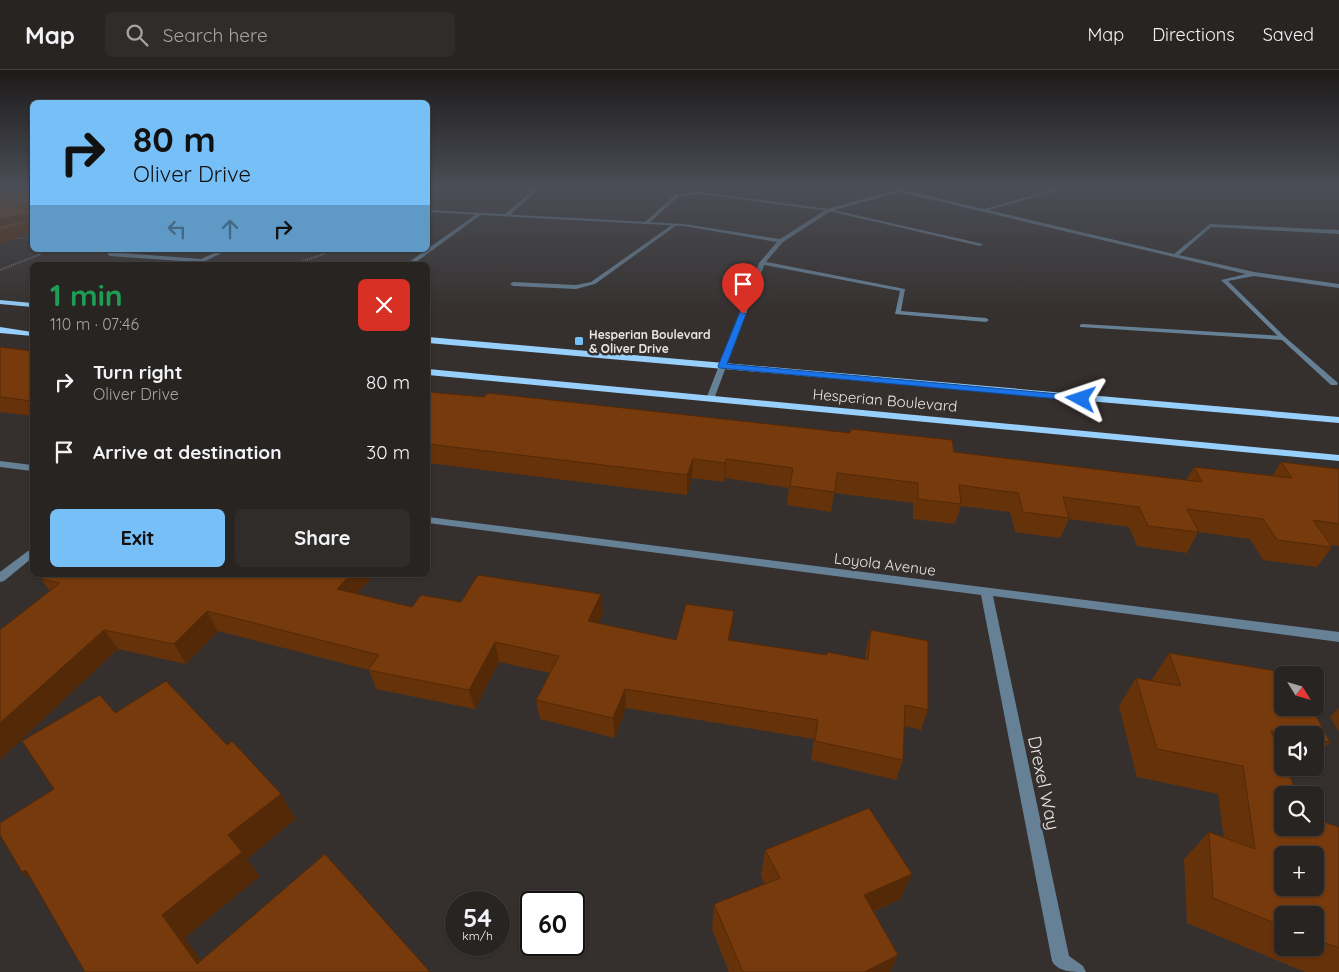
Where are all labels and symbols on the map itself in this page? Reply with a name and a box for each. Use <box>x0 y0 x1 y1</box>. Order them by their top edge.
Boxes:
pin <box>722 263 764 314</box>
place label: Hesperian Boulevard & Oliver Drive <box>589 327 710 356</box>
marker: Hesperian Boulevard & Oliver Drive <box>573 335 585 347</box>
position arrow <box>1054 372 1106 424</box>
street label: Hesperian Boulevard <box>812 384 958 416</box>
street label: Loyola Avenue <box>833 548 937 580</box>
north arrow <box>1274 666 1324 716</box>
street label: Drexel Way <box>1023 734 1065 832</box>
speed limit sign: 60 <box>520 891 585 956</box>

